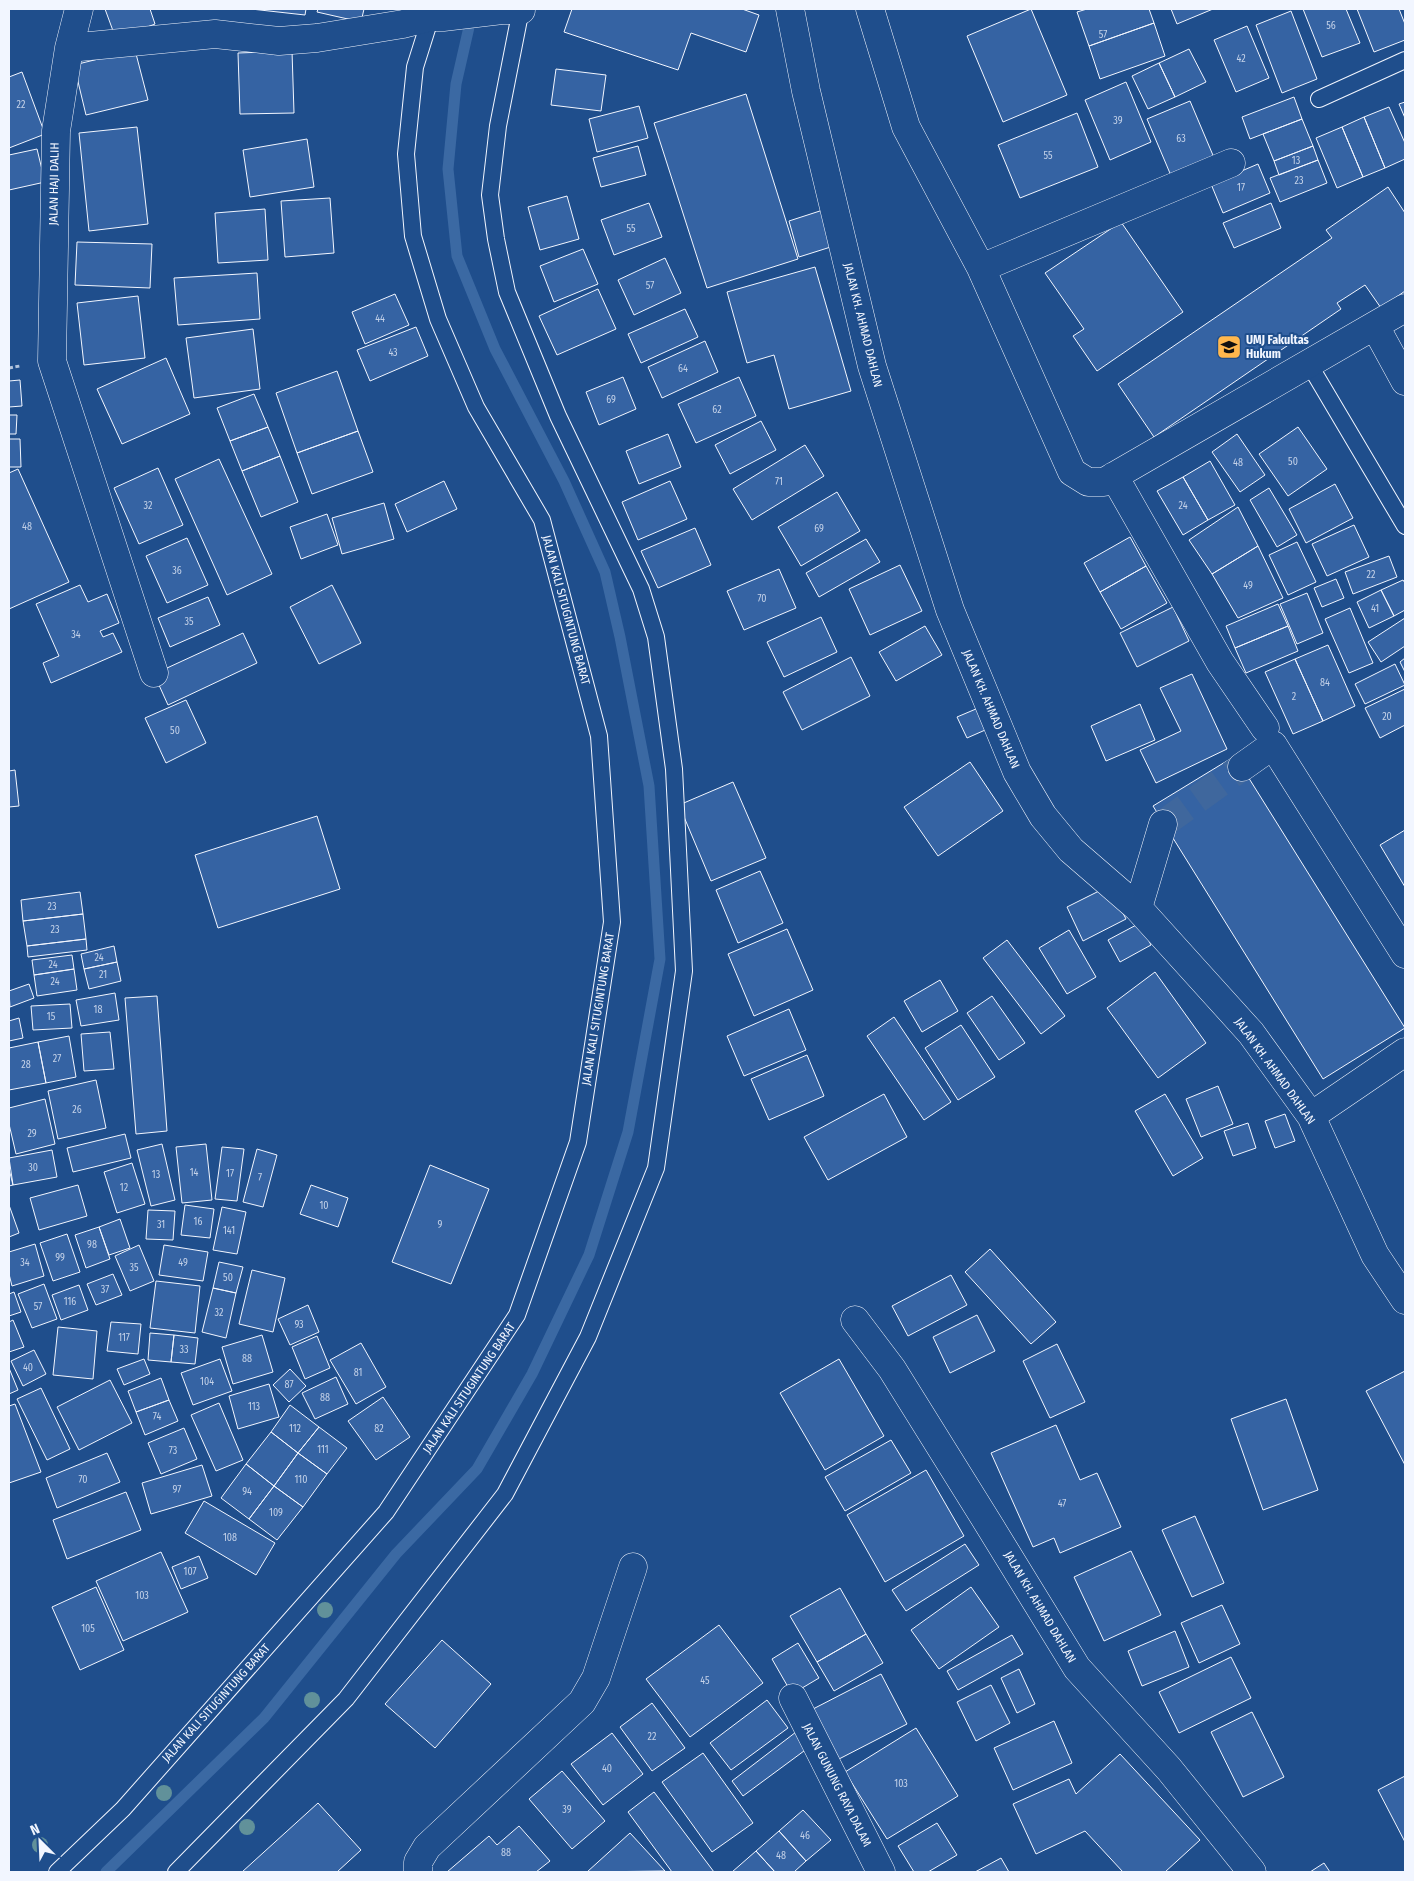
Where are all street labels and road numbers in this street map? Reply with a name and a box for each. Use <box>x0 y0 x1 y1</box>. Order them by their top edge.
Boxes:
street label: JALAN HAJI DALIH <box>46 142 62 226</box>
street label: JALAN KH. AHMAD DAHLAN <box>841 261 885 389</box>
street label: JALAN KALI SITUGINTUNG BARAT <box>539 534 593 687</box>
street label: JALAN KH. AHMAD DAHLAN <box>960 647 1022 771</box>
street label: JALAN KALI SITUGINTUNG BARAT <box>579 931 617 1086</box>
street label: JALAN KH. AHMAD DAHLAN <box>1232 1015 1318 1127</box>
street label: JALAN KALI SITUGINTUNG BARAT <box>420 1320 518 1456</box>
street label: JALAN KH. AHMAD DAHLAN <box>1001 1549 1079 1665</box>
street label: JALAN KALI SITUGINTUNG BARAT <box>159 1641 273 1765</box>
street label: JALAN GUNUNG RAYA DALAM <box>800 1721 874 1849</box>

